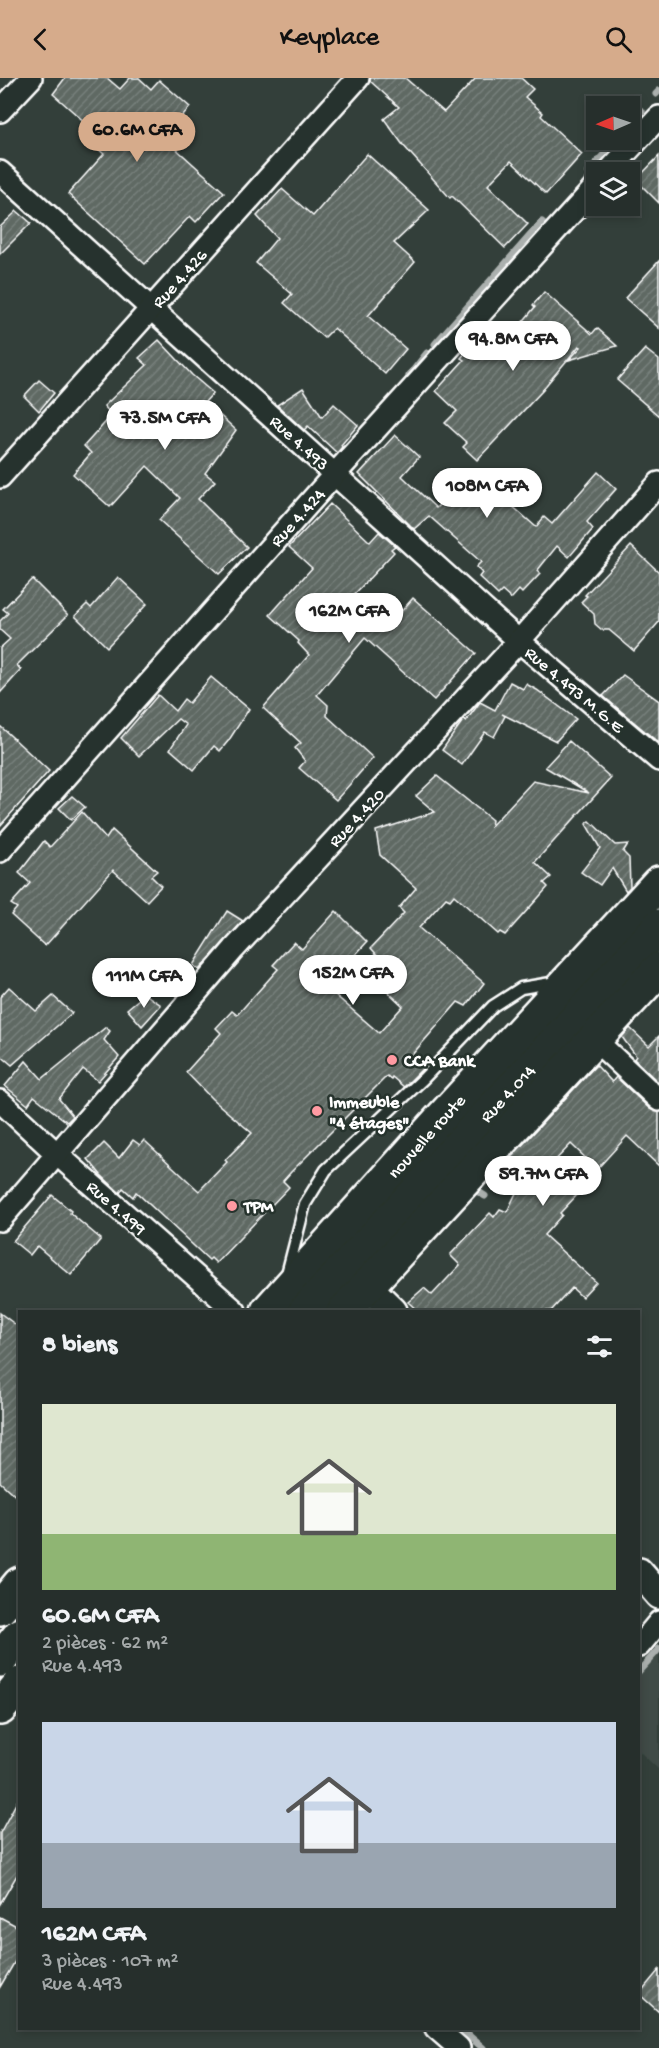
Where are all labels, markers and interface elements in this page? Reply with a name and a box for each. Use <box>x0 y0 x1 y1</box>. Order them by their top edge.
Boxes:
icon: back <box>24 23 57 56</box>
text: Keyplace <box>280 23 379 55</box>
icon: search <box>602 23 635 56</box>
north arrow <box>586 96 640 150</box>
map controls <box>586 96 640 216</box>
pin: 60.6M CFA <box>68 112 206 163</box>
text: 60.6M CFA <box>92 120 182 143</box>
button: layers <box>586 162 640 216</box>
street label: Rue 4.426 <box>149 245 213 313</box>
pin: 94.8M CFA <box>444 321 582 372</box>
text: 94.8M CFA <box>469 329 557 352</box>
pin: 73.5M CFA <box>96 400 234 451</box>
text: 73.5M CFA <box>120 408 210 431</box>
street label: Rue 4.493 <box>264 412 332 476</box>
pin: 108M CFA <box>425 468 549 519</box>
text: 108M CFA <box>446 476 528 499</box>
street label: Rue 4.424 <box>267 485 331 552</box>
pin: 162M CFA <box>287 593 411 644</box>
text: 162M CFA <box>309 601 389 624</box>
street label: Rue 4.493 M.G.E <box>519 643 628 739</box>
street label: Rue 4.420 <box>325 785 390 853</box>
pin: 152M CFA <box>291 955 415 1006</box>
pin: 111M CFA <box>82 958 206 1009</box>
text: 152M CFA <box>313 963 393 986</box>
text: 111M CFA <box>106 966 182 989</box>
place label: CCA Bank <box>403 1052 476 1073</box>
marker: CCA Bank <box>385 1053 399 1067</box>
street label: Rue 4.014 <box>477 1061 541 1128</box>
street label: nouvelle route <box>385 1091 472 1184</box>
place label: Immeuble "4 étages" <box>329 1093 410 1135</box>
marker: Immeuble "4 étages" <box>310 1104 324 1118</box>
pin: 59.7M CFA <box>474 1156 612 1207</box>
text: 59.7M CFA <box>499 1164 587 1187</box>
street label: Rue 4.499 <box>81 1177 149 1240</box>
place label: TPM <box>242 1198 274 1219</box>
marker: TPM <box>225 1199 239 1213</box>
icon: filters <box>583 1330 616 1363</box>
text: 8 biens <box>42 1331 117 1362</box>
icon: home <box>275 1443 383 1551</box>
text: 60.6M CFA <box>42 1602 158 1633</box>
text: 2 pièces · 62 m² <box>42 1633 168 1656</box>
text: Rue 4.493 <box>42 1656 123 1679</box>
icon: home <box>275 1761 383 1869</box>
text: 162M CFA <box>42 1920 145 1951</box>
text: 3 pièces · 107 m² <box>42 1951 179 1974</box>
text: Rue 4.493 <box>42 1974 123 1997</box>

